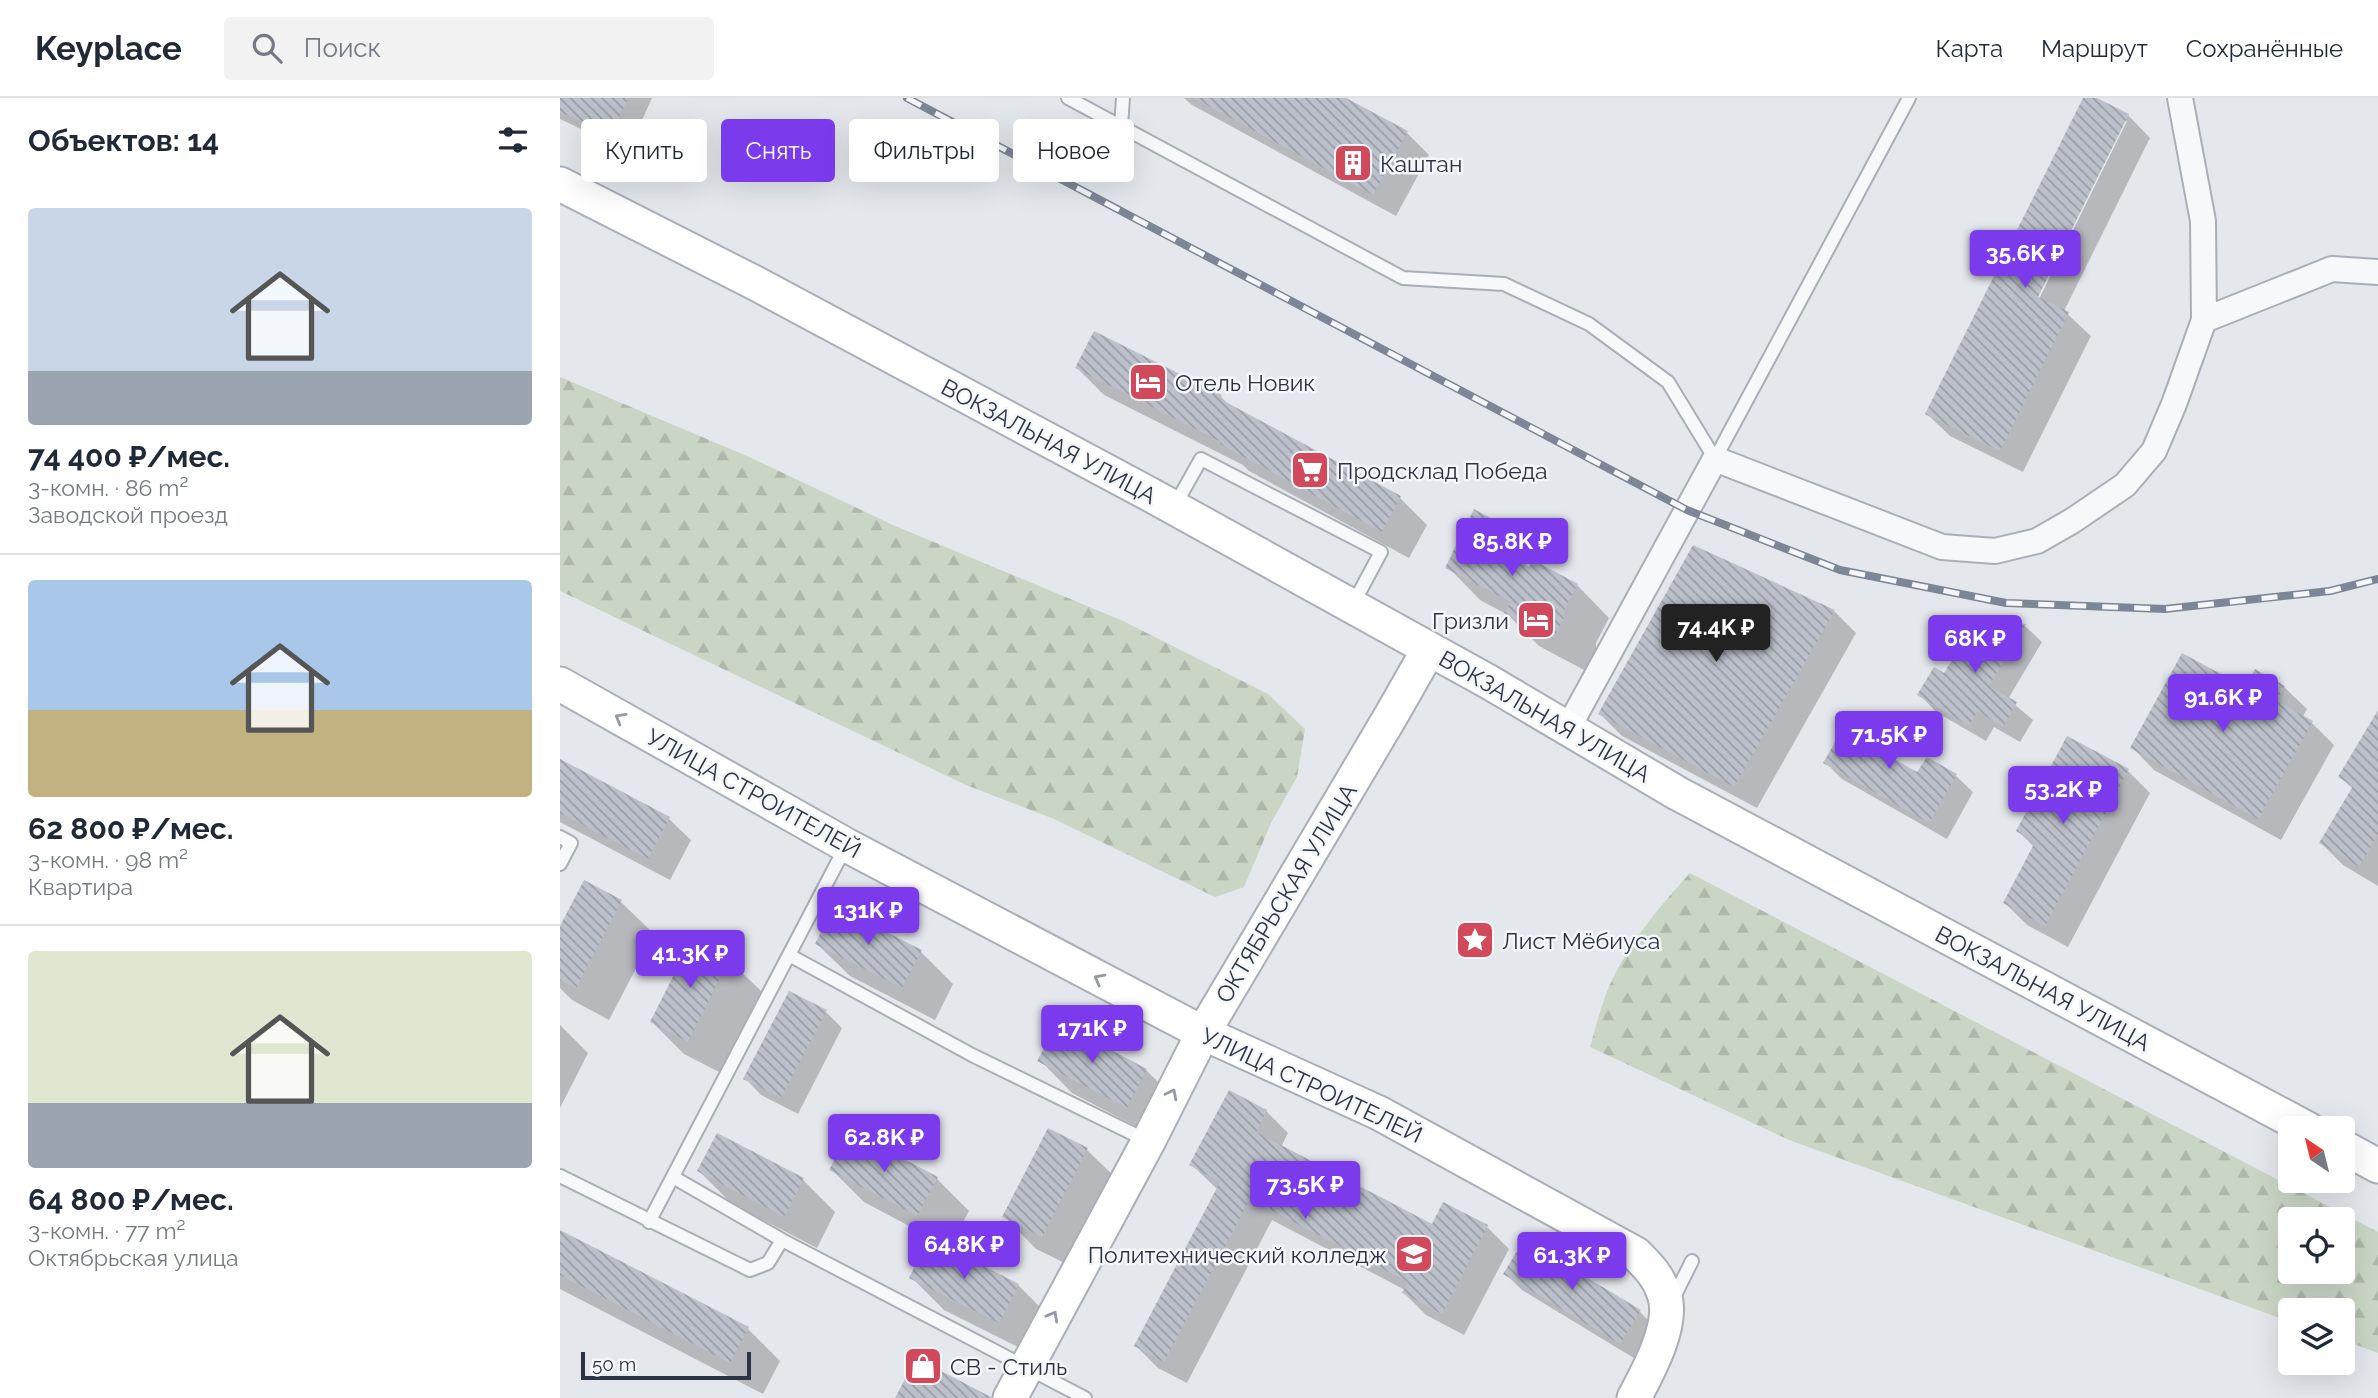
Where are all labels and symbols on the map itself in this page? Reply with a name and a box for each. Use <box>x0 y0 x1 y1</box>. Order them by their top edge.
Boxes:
building icon: Каштан <box>1332 142 1374 184</box>
place label: Каштан <box>1380 150 1462 177</box>
pin: 35.6K ₽ <box>1960 230 2090 290</box>
hotel icon: Отель Новик <box>1127 361 1169 403</box>
place label: Отель Новик <box>1175 369 1315 396</box>
street label: ВОКЗАЛЬНАЯ УЛИЦА <box>937 373 1161 509</box>
supermarket icon: Продсклад Победа <box>1289 449 1331 491</box>
place label: Продсклад Победа <box>1337 457 1548 484</box>
pin: 85.8K ₽ <box>1447 518 1577 578</box>
hotel icon: Гризли <box>1515 599 1557 641</box>
pin: 74.4K ₽ <box>1651 604 1781 664</box>
place label: Гризли <box>1432 607 1509 634</box>
pin: 68K ₽ <box>1926 616 2024 675</box>
street label: ВОКЗАЛЬНАЯ УЛИЦА <box>1435 644 1656 788</box>
pin: 91.6K ₽ <box>2158 674 2288 734</box>
pin: 71.5K ₽ <box>1824 712 1954 771</box>
one-way arrow <box>614 713 627 726</box>
street label: УЛИЦА СТРОИТЕЛЕЙ <box>642 723 866 863</box>
pin: 53.2K ₽ <box>1998 766 2128 826</box>
street label: ОКТЯБРЬСКАЯ УЛИЦА <box>1210 778 1362 1007</box>
pin: 131K ₽ <box>811 888 925 947</box>
place icon: Лист Мёбиуса <box>1454 919 1496 961</box>
street label: ВОКЗАЛЬНАЯ УЛИЦА <box>1931 920 2155 1056</box>
place label: Лист Мёбиуса <box>1502 927 1660 954</box>
pin: 41.3K ₽ <box>625 930 755 990</box>
one-way arrow <box>1094 974 1106 987</box>
pin: 171K ₽ <box>1035 1006 1149 1065</box>
street label: УЛИЦА СТРОИТЕЛЕЙ <box>1197 1022 1427 1148</box>
one-way arrow <box>1164 1089 1178 1101</box>
pin: 62.8K ₽ <box>819 1114 949 1174</box>
north arrow <box>2278 1116 2356 1194</box>
pin: 73.5K ₽ <box>1240 1162 1370 1221</box>
pin: 64.8K ₽ <box>899 1222 1029 1281</box>
pin: 61.3K ₽ <box>1507 1232 1637 1292</box>
school or university icon: Политехнический колледж <box>1393 1233 1435 1275</box>
place label: Политехнический колледж <box>1088 1241 1387 1268</box>
one-way arrow <box>1045 1311 1058 1323</box>
shop icon: СВ - Стиль <box>902 1345 944 1387</box>
scale bar <box>581 1349 751 1381</box>
place label: СВ - Стиль <box>950 1353 1067 1380</box>

